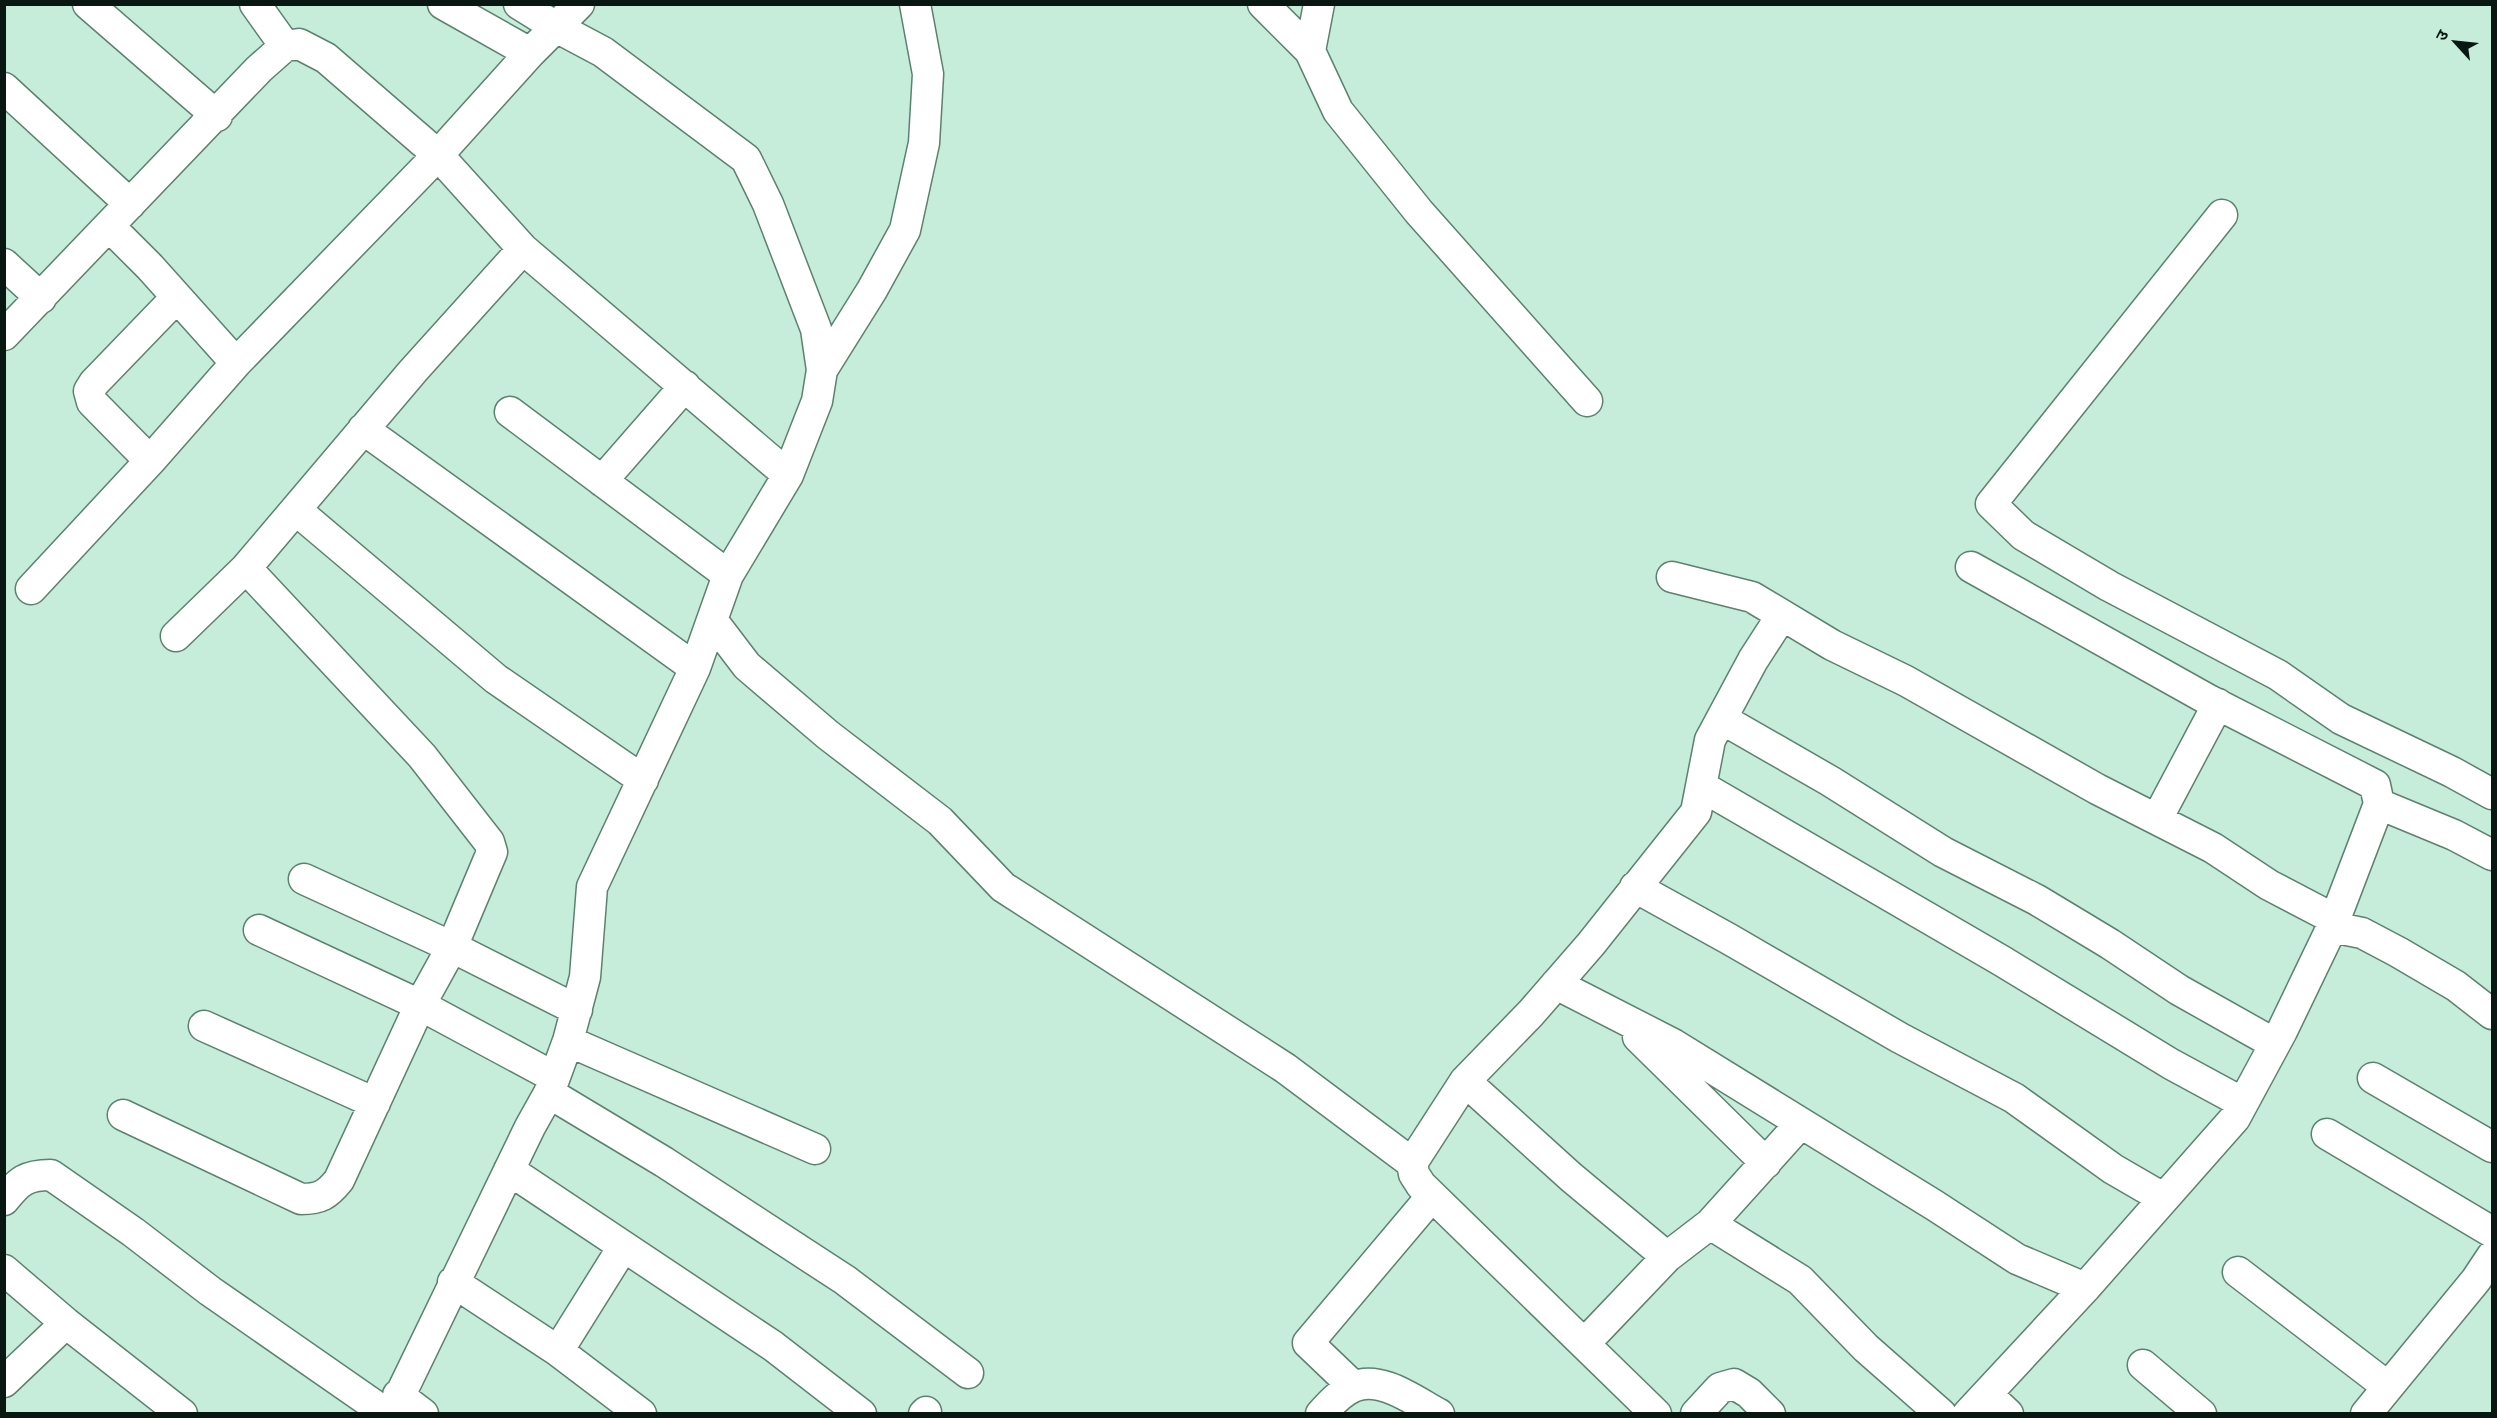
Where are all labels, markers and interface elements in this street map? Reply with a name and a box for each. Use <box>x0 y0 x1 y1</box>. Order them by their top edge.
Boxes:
north arrow <box>2425 12 2485 72</box>
text: उ <box>2431 26 2453 44</box>

